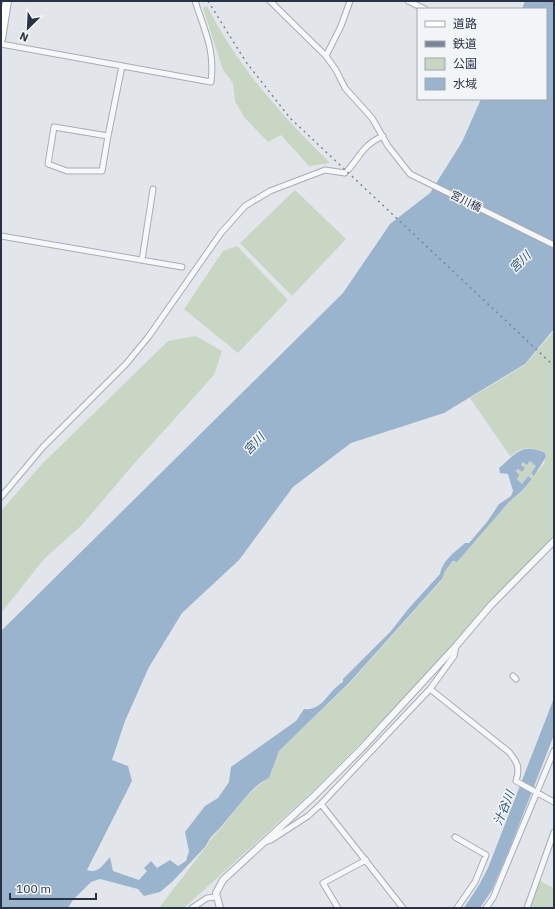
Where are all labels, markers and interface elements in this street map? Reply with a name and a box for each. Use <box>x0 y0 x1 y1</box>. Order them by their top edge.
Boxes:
north arrow <box>8 8 48 48</box>
legend <box>417 8 547 100</box>
text: 道路 <box>453 16 477 31</box>
text: N <box>17 29 30 45</box>
text: 鉄道 <box>453 36 477 51</box>
text: 公園 <box>453 56 477 71</box>
text: 水域 <box>453 76 477 91</box>
street label: 宮川橋 <box>448 187 484 215</box>
water label: 宮川 <box>506 247 535 275</box>
water label: 宮川 <box>240 428 269 458</box>
water label: 汁谷川 <box>490 786 518 827</box>
scale bar <box>10 875 96 901</box>
text: 100 m <box>16 881 51 896</box>

